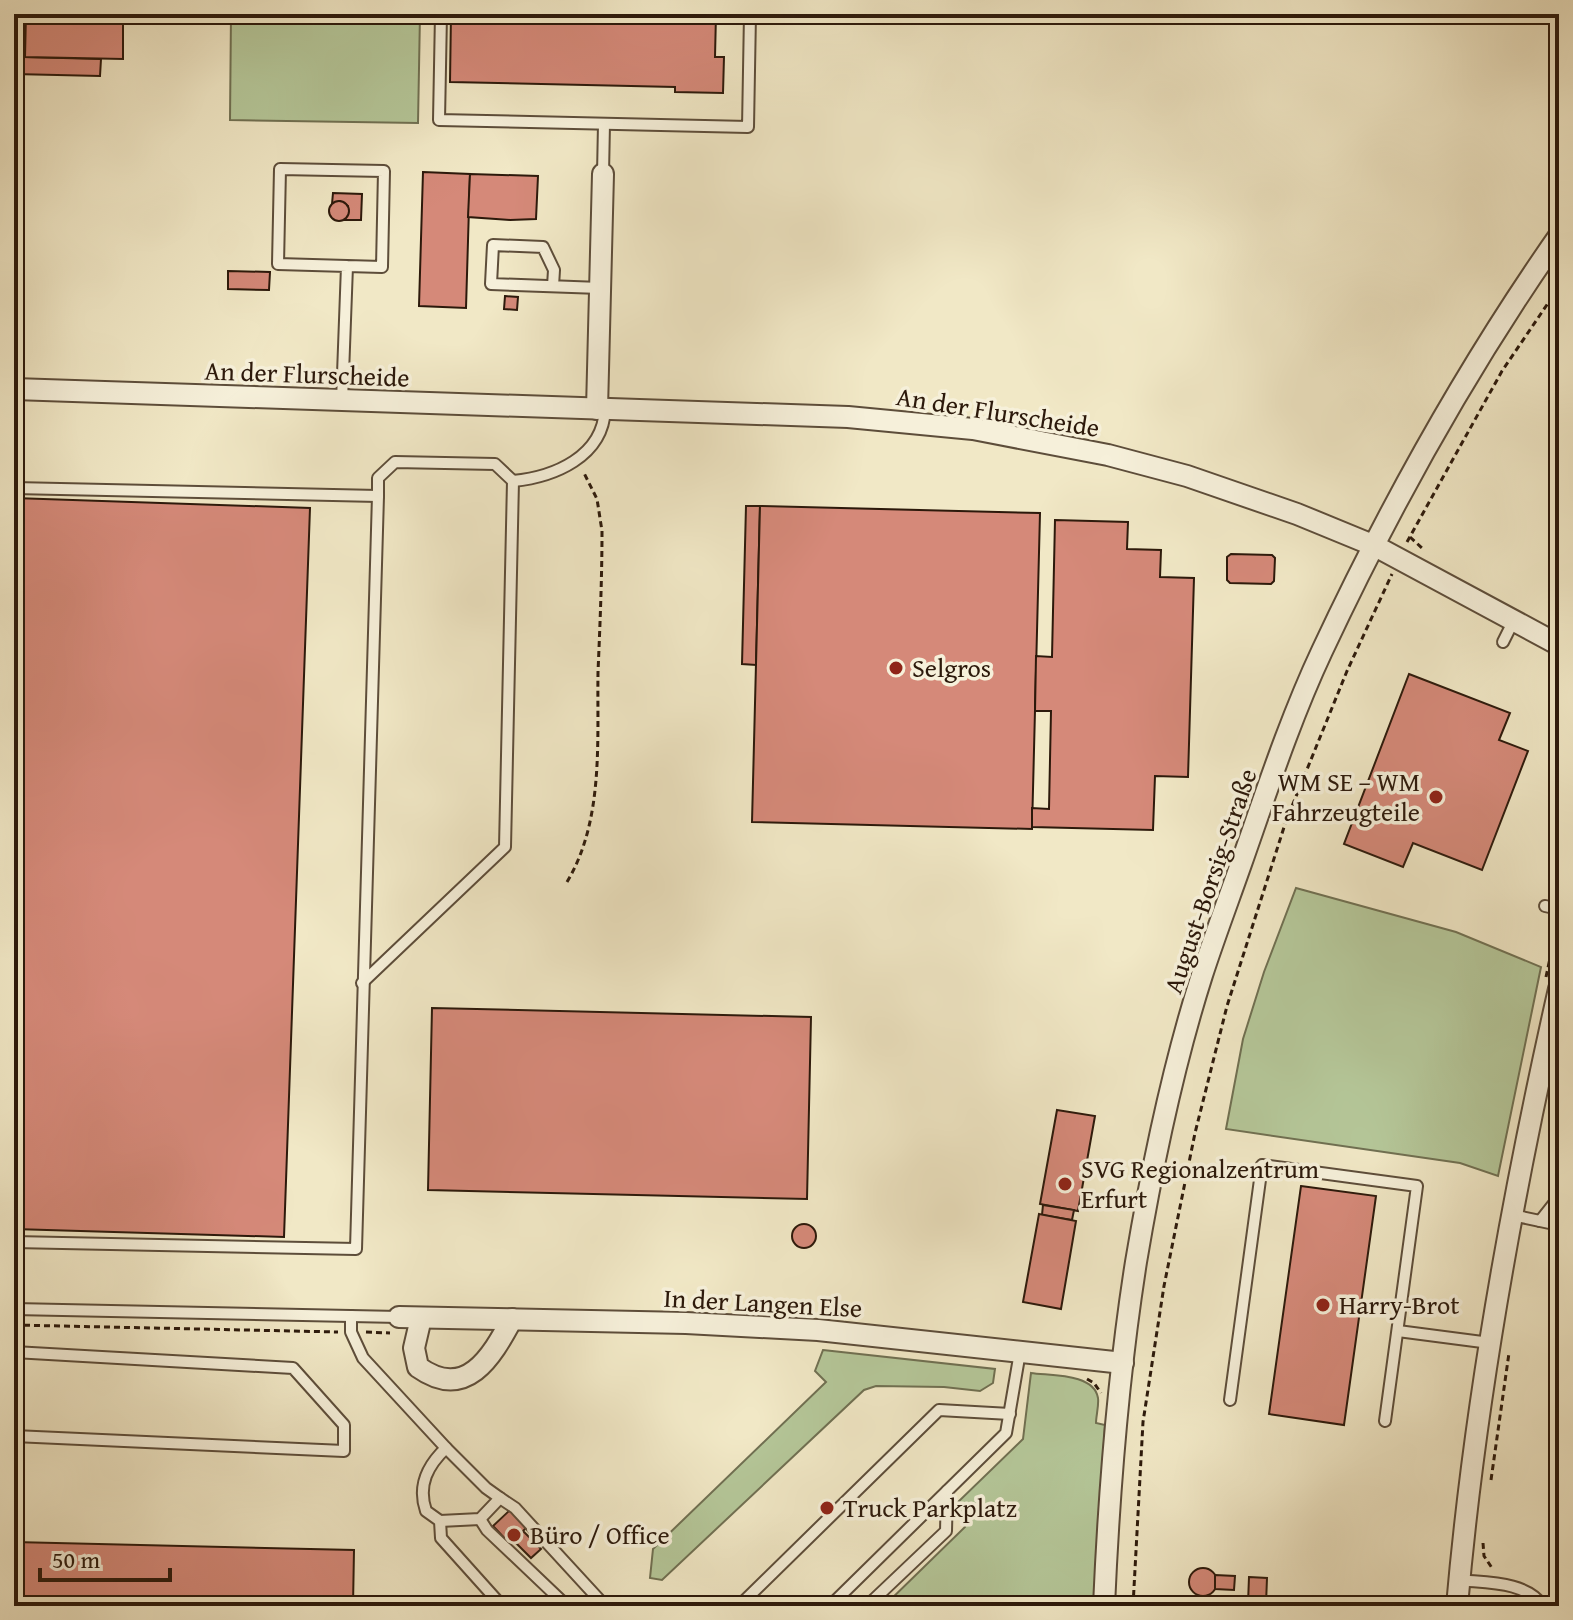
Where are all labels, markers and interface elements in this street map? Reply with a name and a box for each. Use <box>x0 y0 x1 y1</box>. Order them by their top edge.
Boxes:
street label: An der Flurscheide <box>204 350 410 397</box>
street label: An der Flurscheide <box>894 376 1102 447</box>
place label: Selgros <box>912 648 991 687</box>
marker: Selgros <box>887 659 905 677</box>
place label: WM SE – WM Fahrzeugteile <box>1272 762 1420 831</box>
street label: August-Borsig-Straße <box>1153 763 1266 999</box>
marker: WM SE – WM Fahrzeugteile <box>1427 788 1445 806</box>
place label: SVG Regionalzentrum Erfurt <box>1081 1149 1319 1218</box>
marker: SVG Regionalzentrum Erfurt <box>1056 1175 1074 1193</box>
street label: In der Langen Else <box>663 1278 863 1327</box>
place label: Harry-Brot <box>1339 1285 1459 1324</box>
marker: Harry-Brot <box>1314 1296 1332 1314</box>
place label: Truck Parkplatz <box>843 1488 1017 1527</box>
marker: Truck Parkplatz <box>818 1499 836 1517</box>
place label: Büro / Office <box>530 1515 670 1554</box>
marker: Büro / Office <box>505 1526 523 1544</box>
scale bar <box>40 1532 170 1582</box>
text: 50 m <box>52 1542 100 1577</box>

